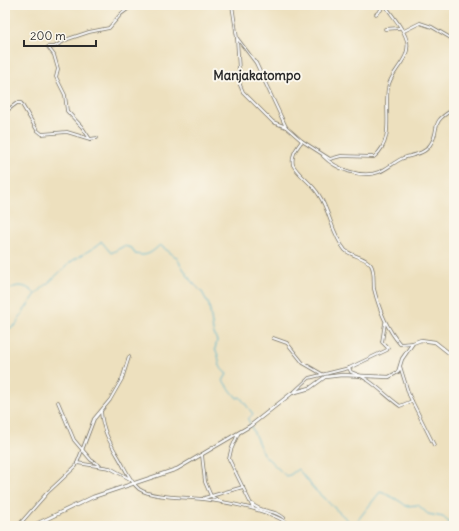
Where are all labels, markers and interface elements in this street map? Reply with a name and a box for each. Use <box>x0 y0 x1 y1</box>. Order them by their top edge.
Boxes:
scale bar <box>24 22 96 48</box>
text: 200 m <box>30 28 66 43</box>
district label: Manjakatompo <box>213 67 301 84</box>

